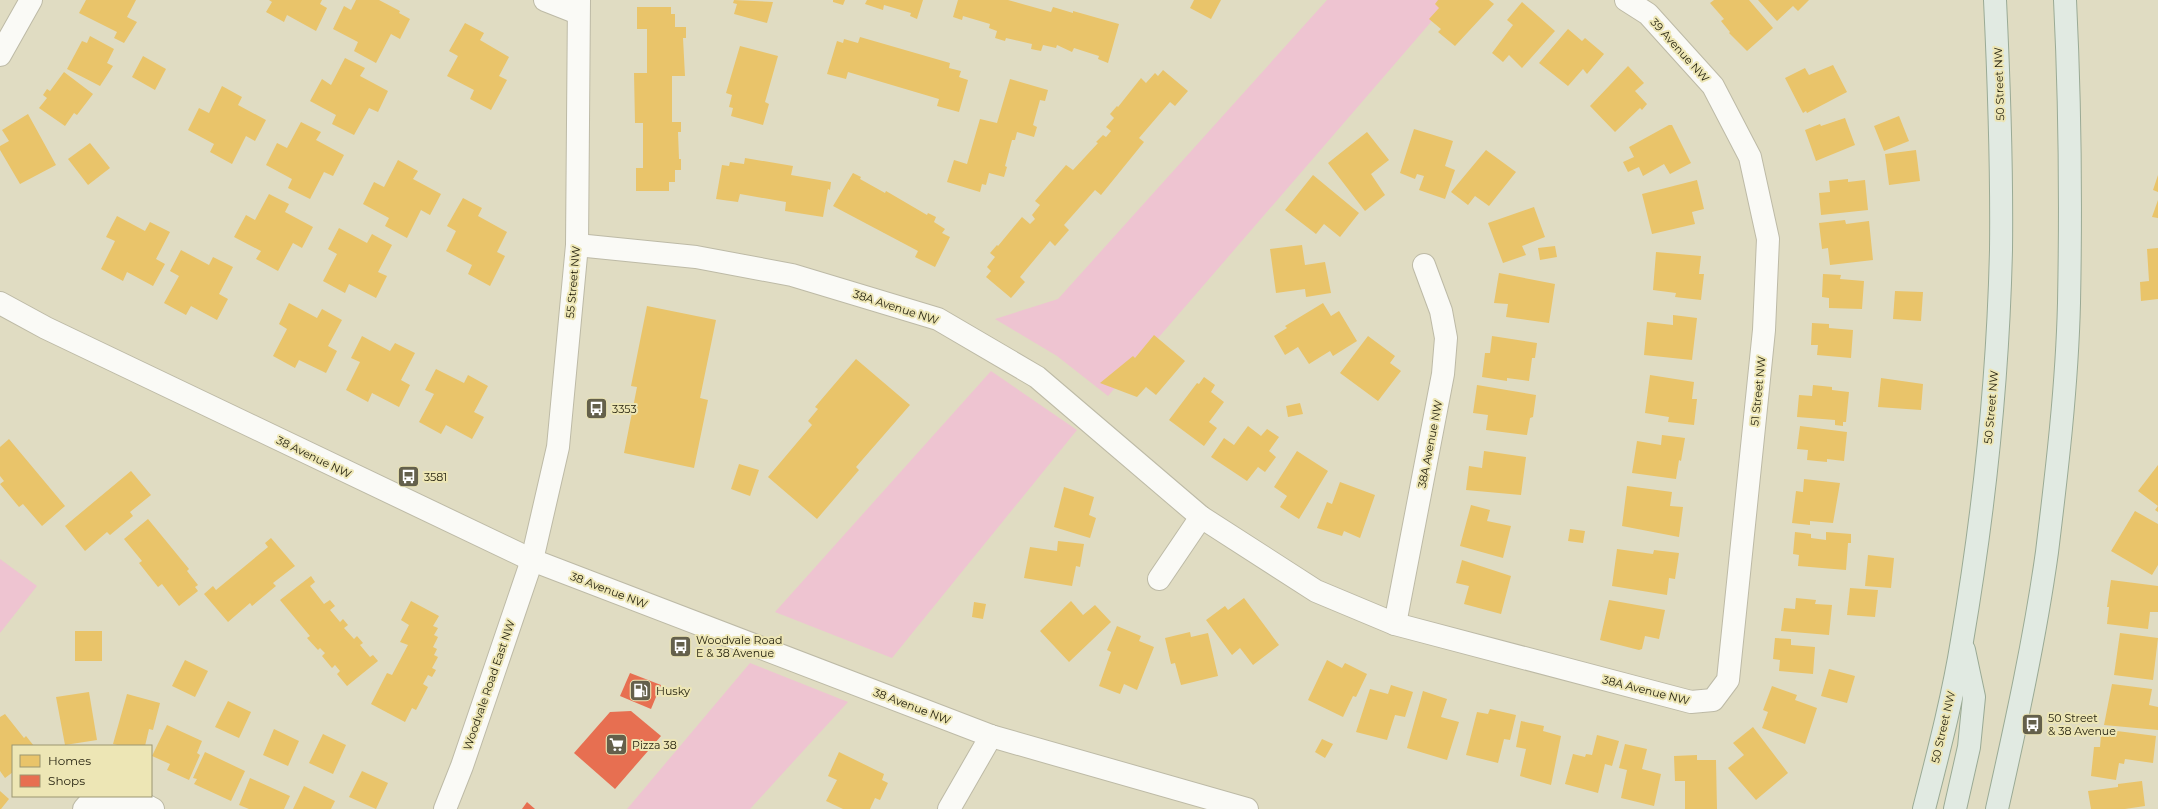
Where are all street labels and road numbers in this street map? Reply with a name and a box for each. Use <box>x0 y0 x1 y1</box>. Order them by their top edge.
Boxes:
street label: 39 Avenue NW <box>1648 15 1712 85</box>
street label: 50 Street NW <box>1991 47 2007 121</box>
street label: 55 Street NW <box>563 245 583 319</box>
street label: 38A Avenue NW <box>851 287 941 327</box>
street label: 51 Street NW <box>1747 355 1769 427</box>
street label: 50 Street NW <box>1981 370 2001 444</box>
street label: 38A Avenue NW <box>1415 399 1445 489</box>
street label: 38 Avenue NW <box>274 433 354 481</box>
street label: 38 Avenue NW <box>568 569 650 611</box>
street label: Woodvale Road East NW <box>460 618 518 752</box>
street label: 38A Avenue NW <box>1601 672 1691 708</box>
street label: 38 Avenue NW <box>871 685 953 727</box>
street label: 50 Street NW <box>1928 690 1958 764</box>

